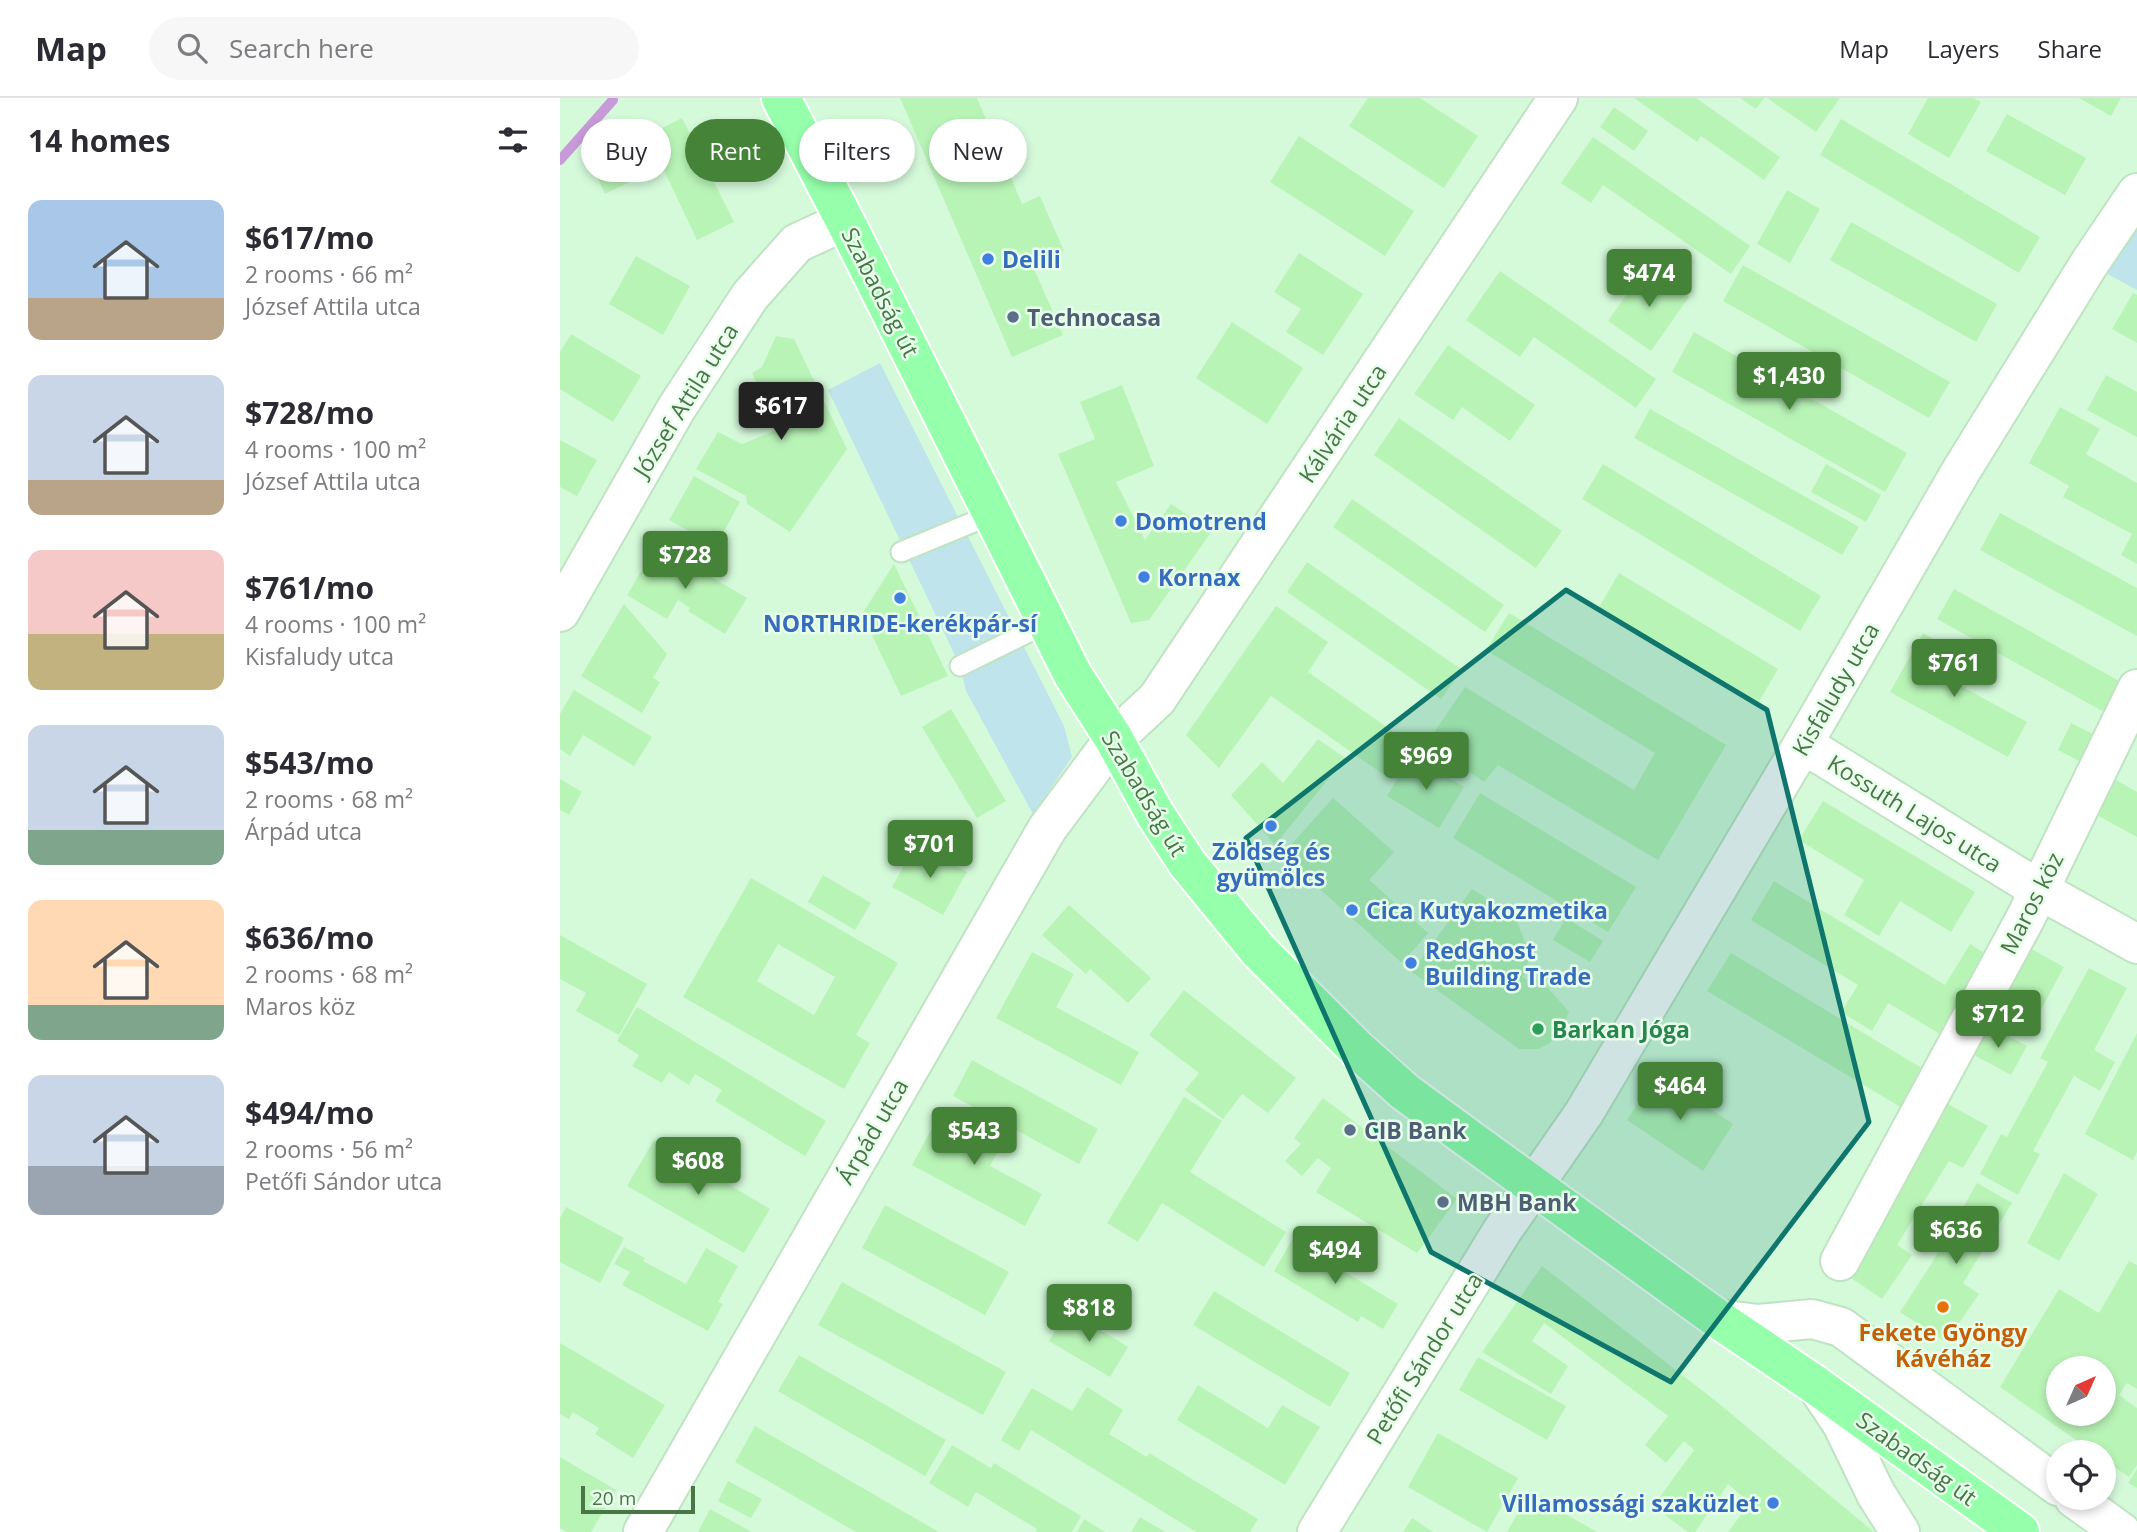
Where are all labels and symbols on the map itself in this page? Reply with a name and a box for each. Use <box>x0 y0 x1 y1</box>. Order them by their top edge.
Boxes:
street label: Szabadság út <box>835 222 927 362</box>
place label: Delili <box>1002 243 1061 275</box>
pin: $474 <box>1608 250 1690 309</box>
marker: Delili <box>980 251 996 267</box>
place label: Technocasa <box>1027 301 1161 333</box>
marker: Technocasa <box>1005 309 1021 325</box>
street label: József Attila utca <box>624 317 745 485</box>
pin: $1,430 <box>1732 352 1846 412</box>
street label: Kálvária utca <box>1290 357 1394 489</box>
pin: $617 <box>740 382 822 442</box>
place label: Domotrend <box>1135 505 1267 537</box>
marker: Domotrend <box>1113 513 1129 529</box>
pin: $728 <box>644 532 726 591</box>
place label: Kornax <box>1158 561 1241 593</box>
marker: Kornax <box>1136 569 1152 585</box>
marker: NORTHRIDE-kerékpár-sí <box>892 590 908 606</box>
place label: NORTHRIDE-kerékpár-sí <box>763 607 1038 639</box>
street label: Kisfaludy utca <box>1784 617 1886 761</box>
pin: $761 <box>1913 640 1995 699</box>
street label: Szabadság út <box>1095 724 1195 862</box>
pin: $969 <box>1385 732 1467 792</box>
street label: Kossuth Lajos utca <box>1822 747 2008 879</box>
marker: Zöldség és gyümölcs <box>1263 818 1279 834</box>
pin: $701 <box>889 820 971 880</box>
place label: Zöldség és gyümölcs <box>1212 835 1330 893</box>
street label: Maros köz <box>1992 847 2070 959</box>
place label: Cica Kutyakozmetika <box>1366 894 1608 926</box>
marker: Cica Kutyakozmetika <box>1344 902 1360 918</box>
place label: RedGhost Building Trade <box>1425 934 1591 992</box>
marker: RedGhost Building Trade <box>1403 955 1419 971</box>
pin: $712 <box>1957 990 2039 1050</box>
place label: Barkan Jóga <box>1552 1013 1690 1045</box>
marker: Barkan Jóga <box>1530 1021 1546 1037</box>
pin: $464 <box>1639 1062 1721 1122</box>
street label: Árpád utca <box>829 1072 915 1190</box>
pin: $543 <box>933 1108 1015 1167</box>
place label: CIB Bank <box>1364 1114 1467 1146</box>
marker: CIB Bank <box>1342 1122 1358 1138</box>
pin: $608 <box>657 1138 739 1197</box>
place label: MBH Bank <box>1457 1186 1577 1218</box>
marker: MBH Bank <box>1435 1194 1451 1210</box>
pin: $636 <box>1915 1206 1997 1266</box>
pin: $494 <box>1294 1226 1376 1286</box>
street label: Petőfi Sándor utca <box>1358 1266 1490 1450</box>
pin: $818 <box>1048 1284 1130 1344</box>
marker: Fekete Gyöngy Kávéház <box>1935 1299 1951 1315</box>
place label: Fekete Gyöngy Kávéház <box>1859 1316 2028 1374</box>
north arrow <box>2046 1356 2116 1426</box>
street label: Szabadság út <box>1850 1403 1984 1513</box>
scale bar <box>581 1483 695 1515</box>
place label: Villamossági szaküzlet <box>1502 1487 1759 1519</box>
marker: Villamossági szaküzlet <box>1765 1495 1781 1511</box>

